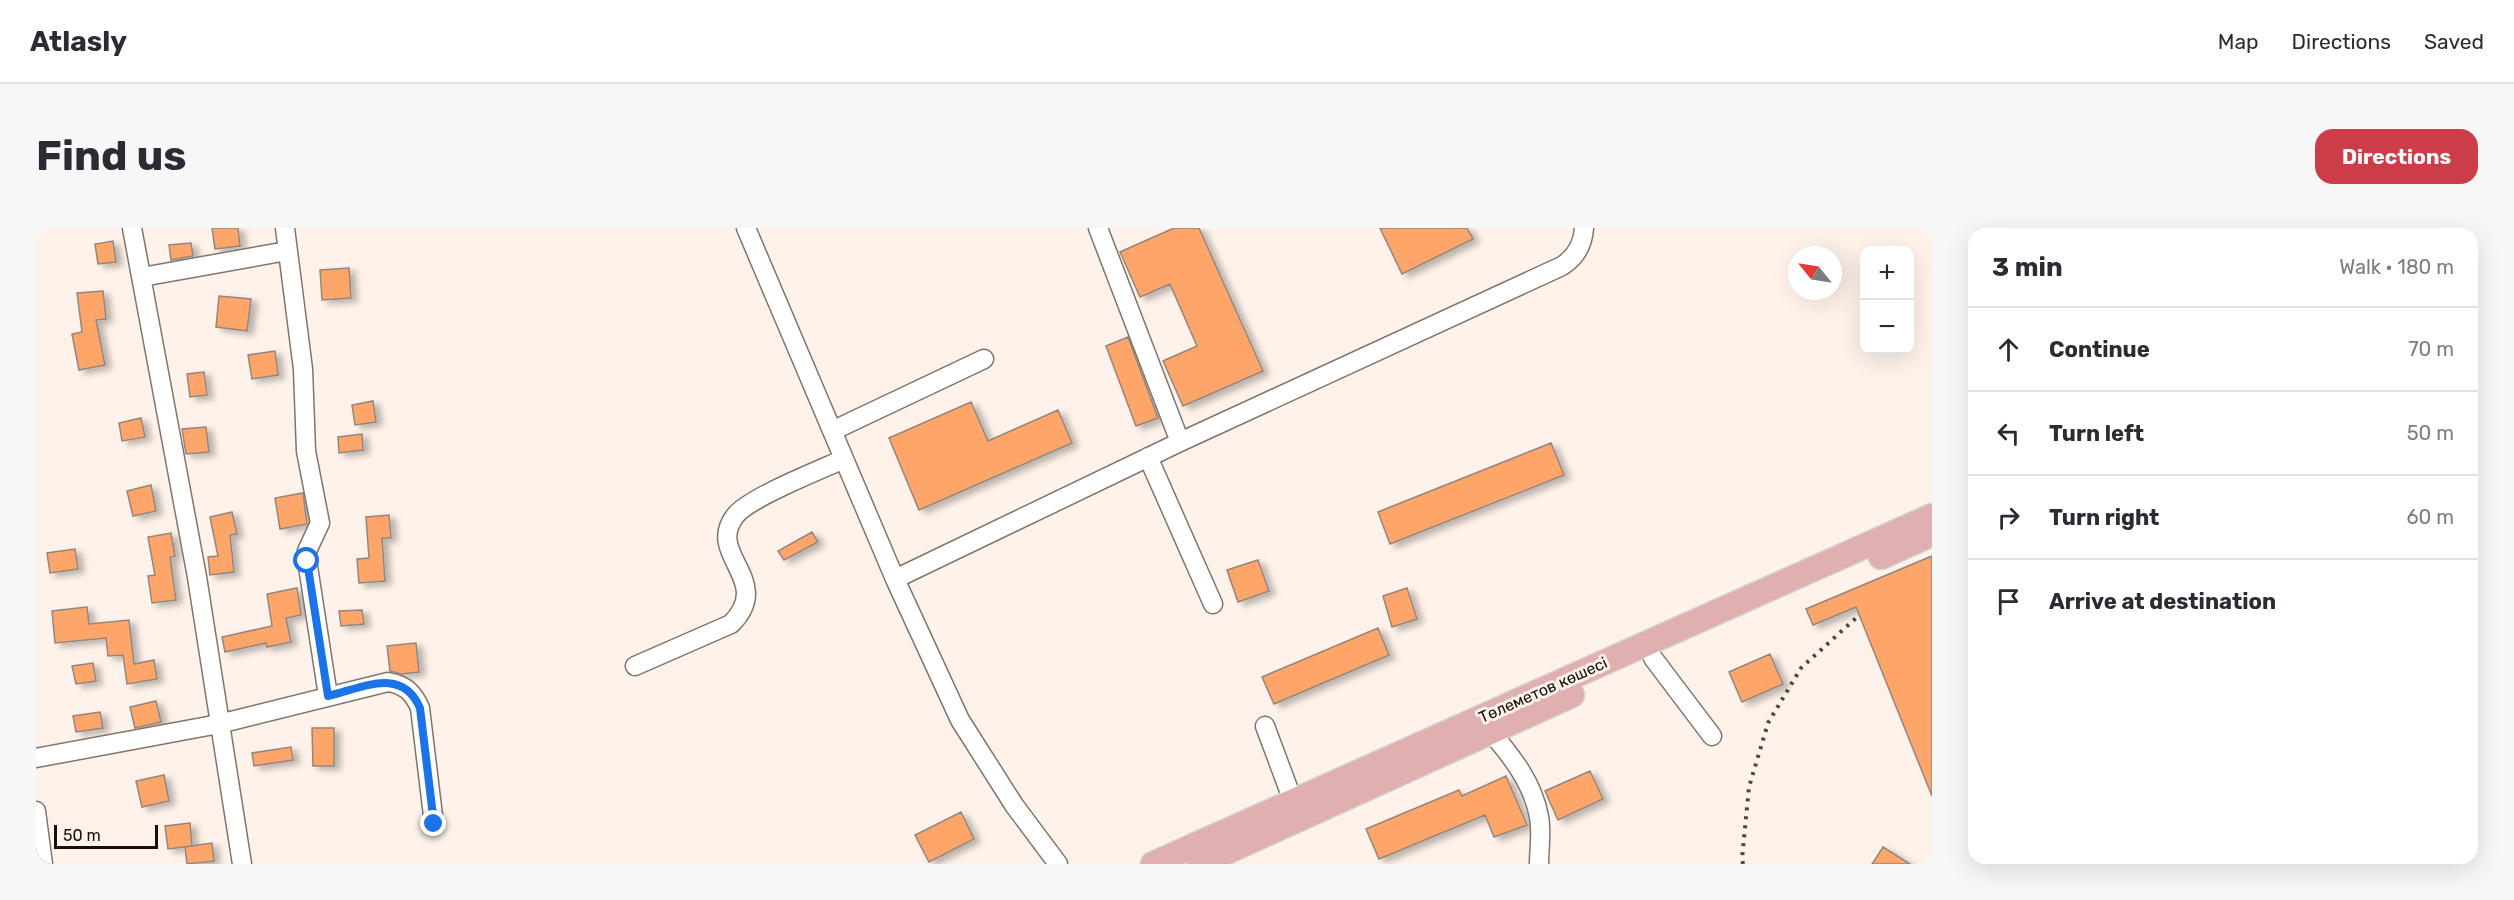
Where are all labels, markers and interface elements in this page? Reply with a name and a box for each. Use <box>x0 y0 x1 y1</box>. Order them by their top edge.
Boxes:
text: Atlasly <box>30 25 127 58</box>
text: Map <box>2218 29 2259 54</box>
text: Directions <box>2292 29 2391 54</box>
text: Saved <box>2424 29 2484 54</box>
button: Directions <box>2315 129 2478 184</box>
text: Find us <box>36 131 187 181</box>
north arrow <box>1788 246 1842 300</box>
map controls <box>1860 246 1914 354</box>
button: + <box>1860 246 1914 300</box>
text: 3 min <box>1992 252 2063 283</box>
text: Walk · 180 m <box>2339 255 2454 279</box>
button: − <box>1860 300 1914 354</box>
icon: ahead <box>1992 333 2025 366</box>
text: Continue <box>2049 336 2150 363</box>
text: 70 m <box>2408 337 2454 361</box>
icon: left <box>1992 417 2025 450</box>
text: Turn left <box>2049 420 2144 447</box>
text: 50 m <box>2407 421 2454 445</box>
icon: right <box>1992 501 2025 534</box>
text: Turn right <box>2049 504 2159 531</box>
text: 60 m <box>2407 505 2454 529</box>
route start <box>293 547 319 573</box>
icon: arrive <box>1992 585 2025 618</box>
text: Arrive at destination <box>2049 588 2276 615</box>
street label: Төлеметов көшесі <box>1476 653 1610 727</box>
route end <box>420 810 446 836</box>
scale bar <box>54 822 158 850</box>
text: 50 m <box>63 826 101 845</box>

